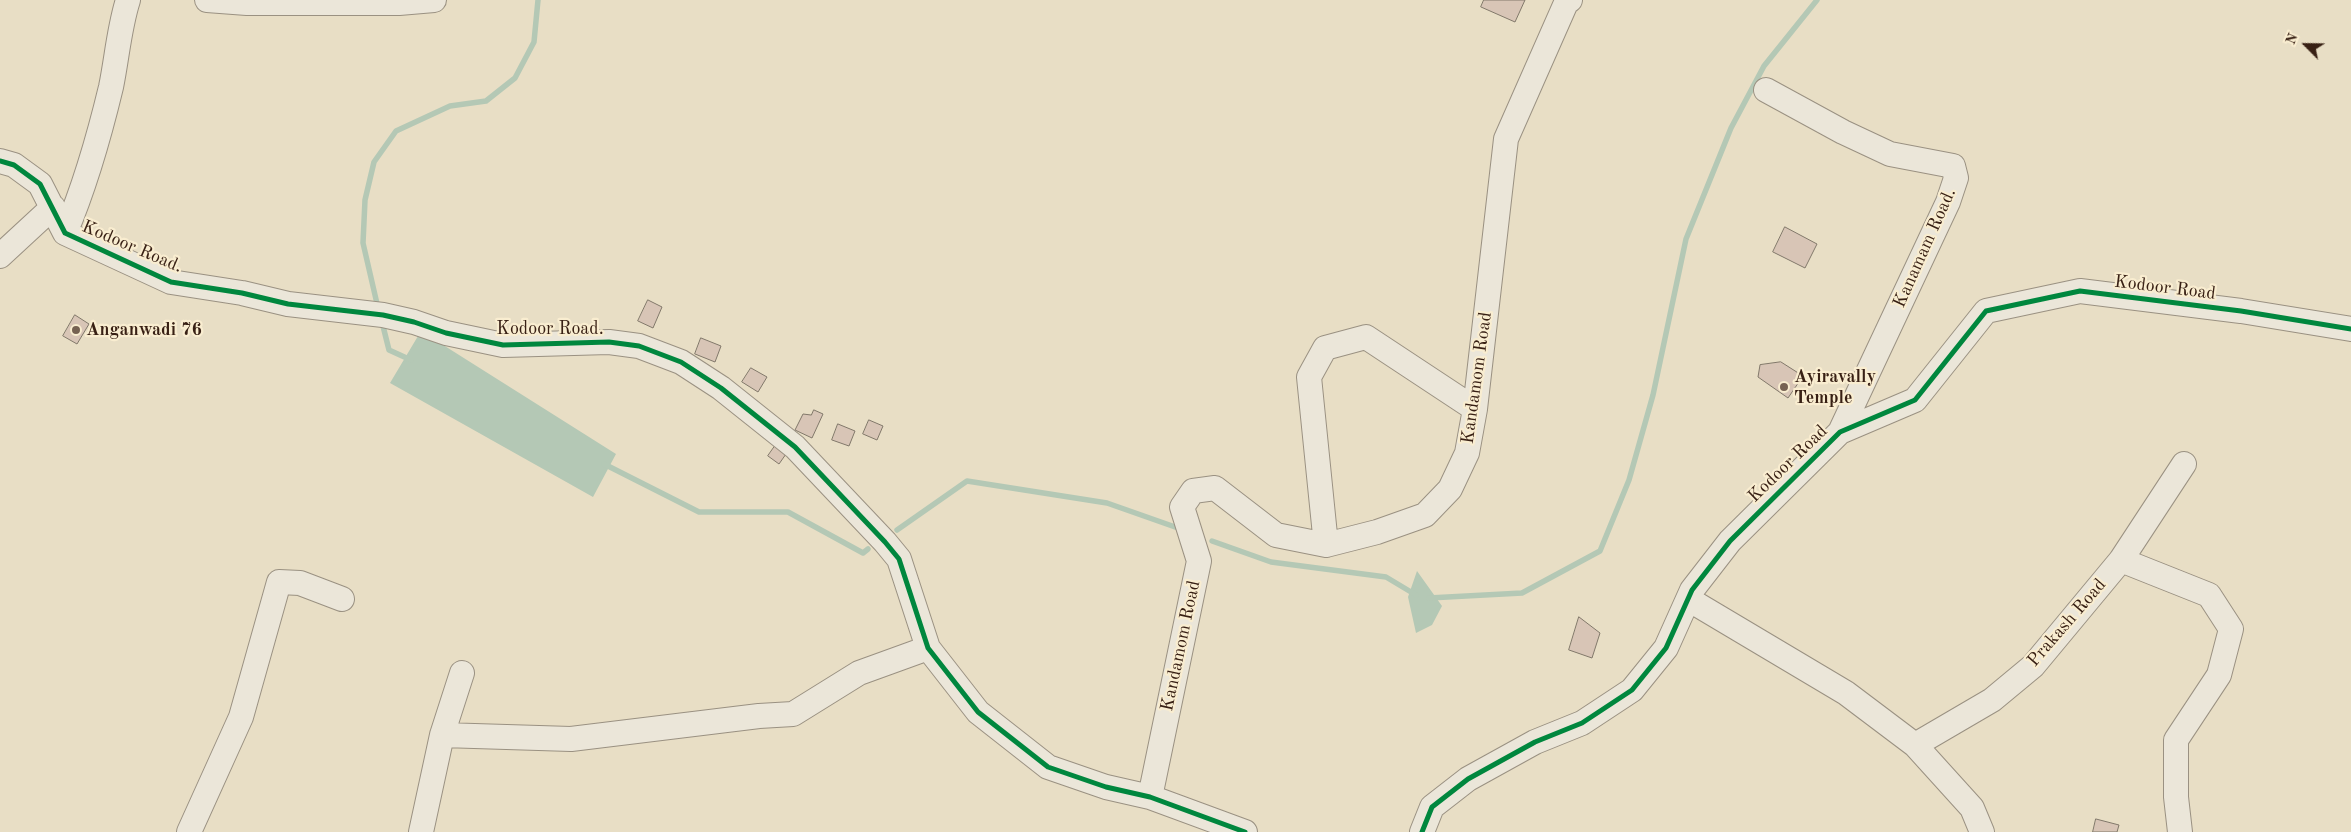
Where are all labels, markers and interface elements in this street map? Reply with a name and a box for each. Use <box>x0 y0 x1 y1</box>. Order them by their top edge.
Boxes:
north arrow <box>2281 20 2331 70</box>
text: N <box>2284 31 2301 47</box>
street label: Kanamam Road. <box>1889 185 1961 311</box>
street label: Kodoor Road. <box>78 216 186 278</box>
street label: Kodoor Road <box>2113 271 2217 305</box>
street label: Kandamom Road <box>1457 311 1497 445</box>
street label: Kodoor Road. <box>496 318 604 340</box>
place label: Anganwadi 76 <box>86 319 202 341</box>
marker: Anganwadi 76 <box>70 324 82 336</box>
place label: Ayiravally Temple <box>1794 366 1876 408</box>
marker: Ayiravally Temple <box>1778 381 1790 393</box>
street label: Kodoor Road <box>1744 421 1832 507</box>
street label: Prakash Road <box>2023 575 2111 671</box>
street label: Kandamom Road <box>1157 579 1205 713</box>

